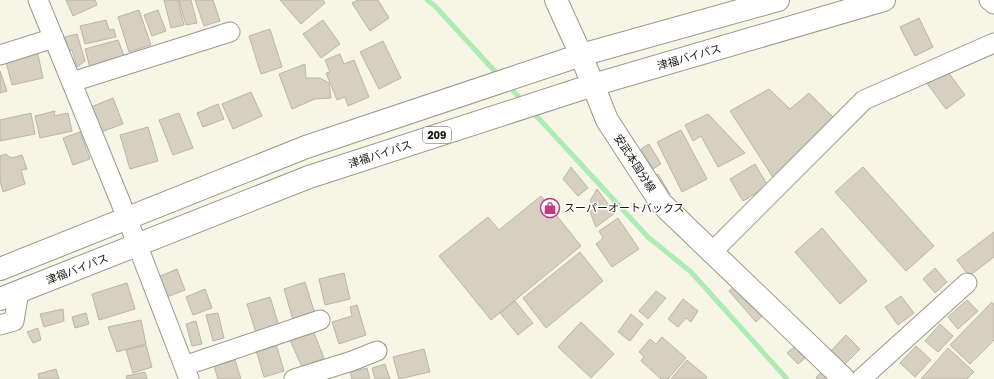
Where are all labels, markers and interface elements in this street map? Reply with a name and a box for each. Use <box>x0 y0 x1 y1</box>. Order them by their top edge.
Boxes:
street label: 津福バイパス <box>655 41 722 72</box>
road number: 209 <box>423 127 451 143</box>
street label: 安武本国分線 <box>612 132 659 194</box>
street label: 津福バイパス <box>347 137 413 170</box>
shop icon: スーパーオートバックス <box>539 197 561 219</box>
place label: スーパーオートバックス <box>564 201 685 214</box>
street label: 津福バイパス <box>44 251 110 286</box>

